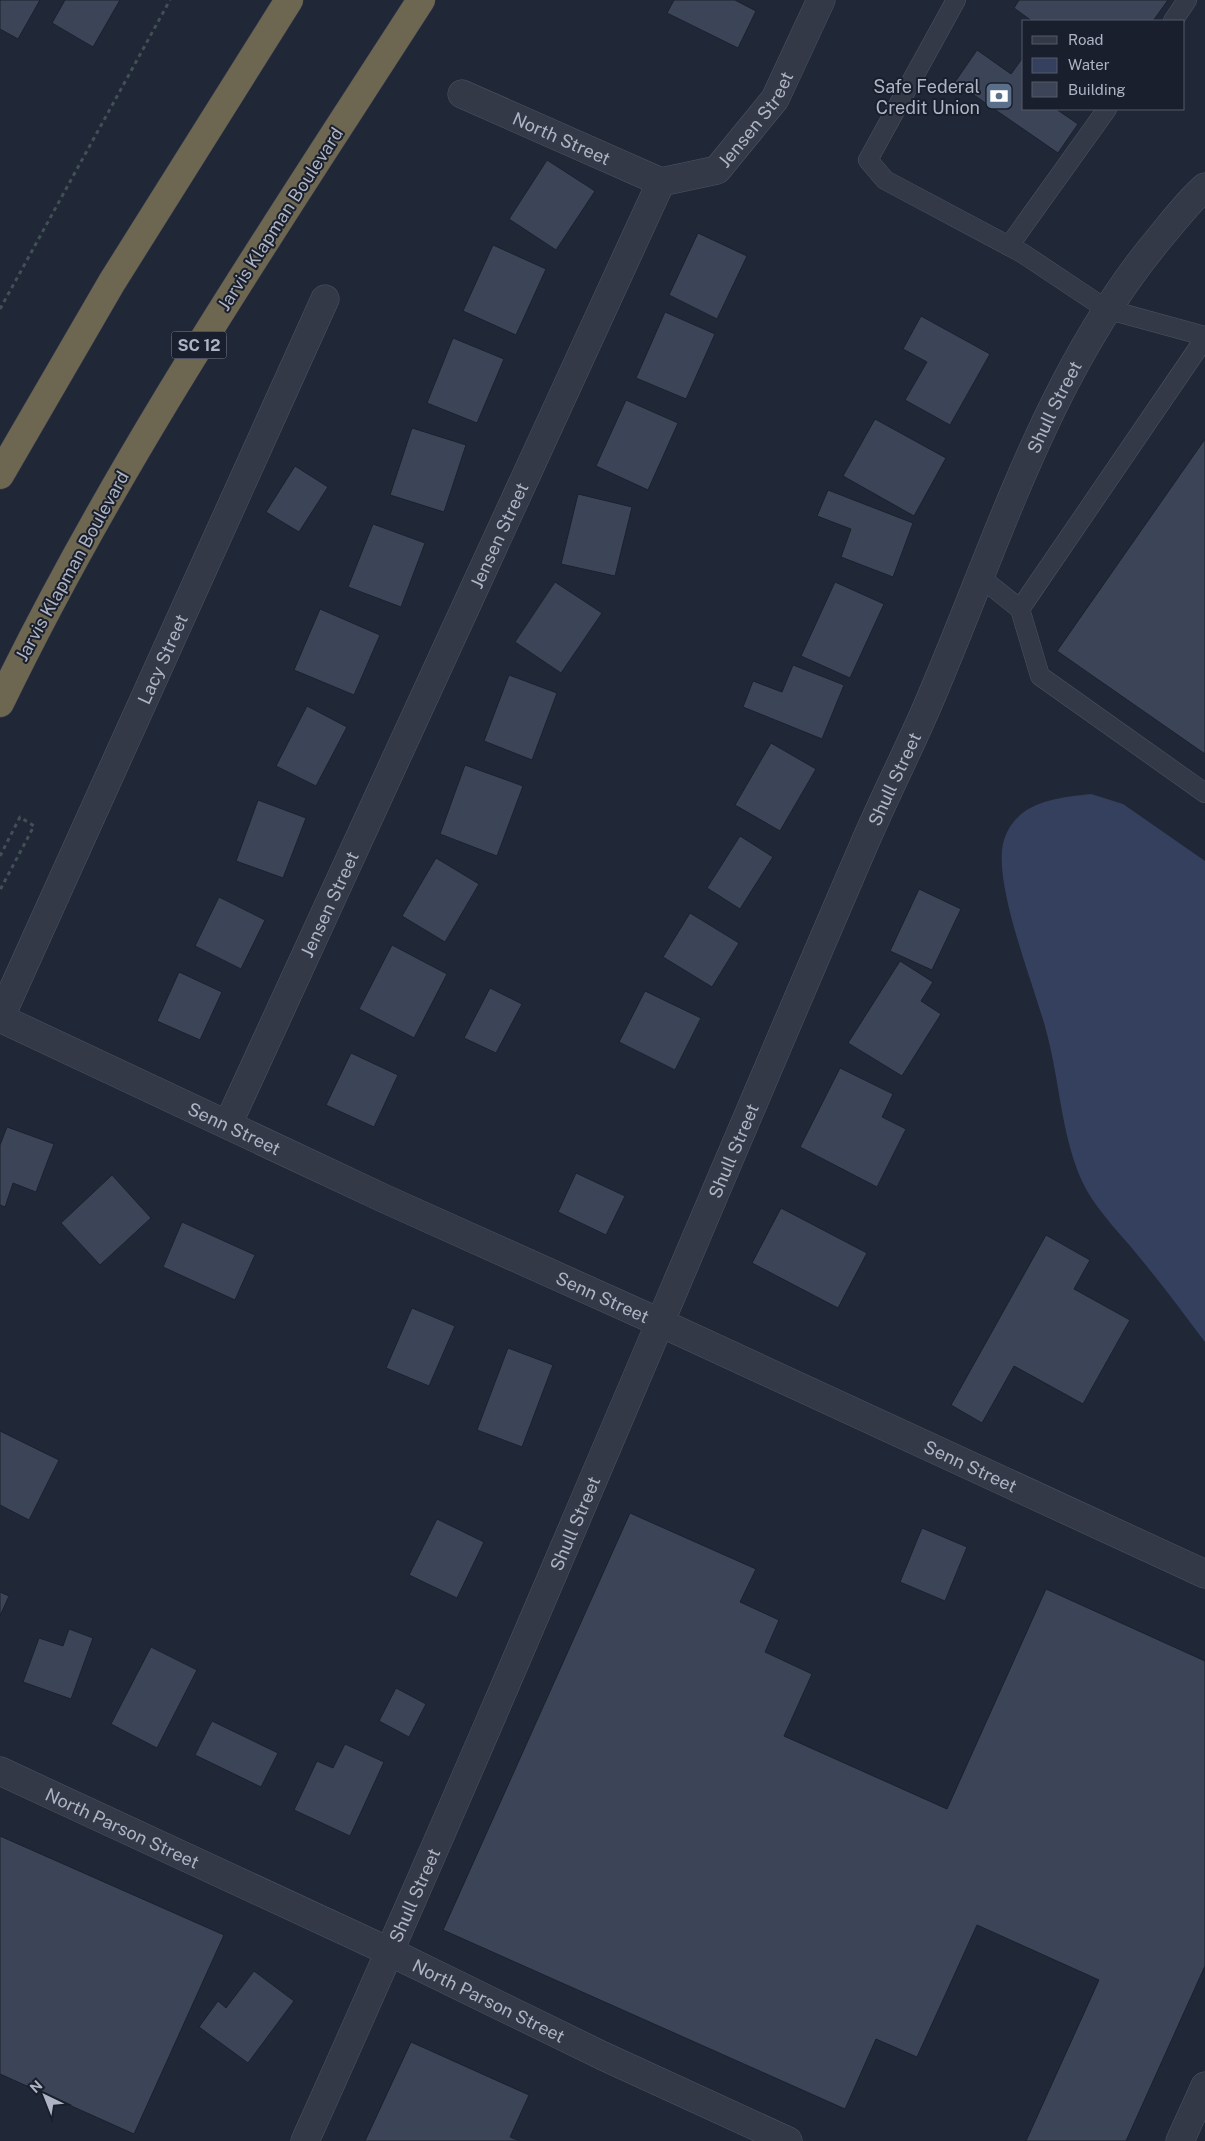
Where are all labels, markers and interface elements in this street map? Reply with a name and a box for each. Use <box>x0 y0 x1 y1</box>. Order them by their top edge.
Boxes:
legend <box>1022 20 1185 110</box>
text: Road <box>1068 31 1104 48</box>
text: Water <box>1068 56 1110 73</box>
street label: Jensen Street <box>713 68 797 171</box>
place label: Safe Federal Credit Union <box>873 76 980 118</box>
bank icon: Safe Federal Credit Union <box>984 81 1014 111</box>
text: Building <box>1068 81 1126 98</box>
street label: North Street <box>510 107 614 169</box>
street label: Jarvis Klapman Boulevard <box>213 124 347 314</box>
road number: SC 12 <box>172 332 226 358</box>
street label: Shull Street <box>1022 357 1085 456</box>
street label: Jarvis Klapman Boulevard <box>11 467 133 665</box>
street label: Jensen Street <box>465 479 532 591</box>
street label: Lacy Street <box>133 611 192 707</box>
street label: Shull Street <box>863 729 925 829</box>
street label: Jensen Street <box>296 848 362 960</box>
street label: Senn Street <box>185 1097 284 1159</box>
street label: Shull Street <box>704 1100 762 1201</box>
street label: Senn Street <box>553 1267 653 1327</box>
street label: Senn Street <box>921 1435 1020 1496</box>
street label: Shull Street <box>545 1473 604 1574</box>
street label: North Parson Street <box>42 1783 203 1873</box>
street label: Shull Street <box>384 1845 444 1945</box>
street label: North Parson Street <box>409 1954 569 2046</box>
north arrow <box>20 2071 70 2121</box>
text: N <box>27 2077 46 2096</box>

